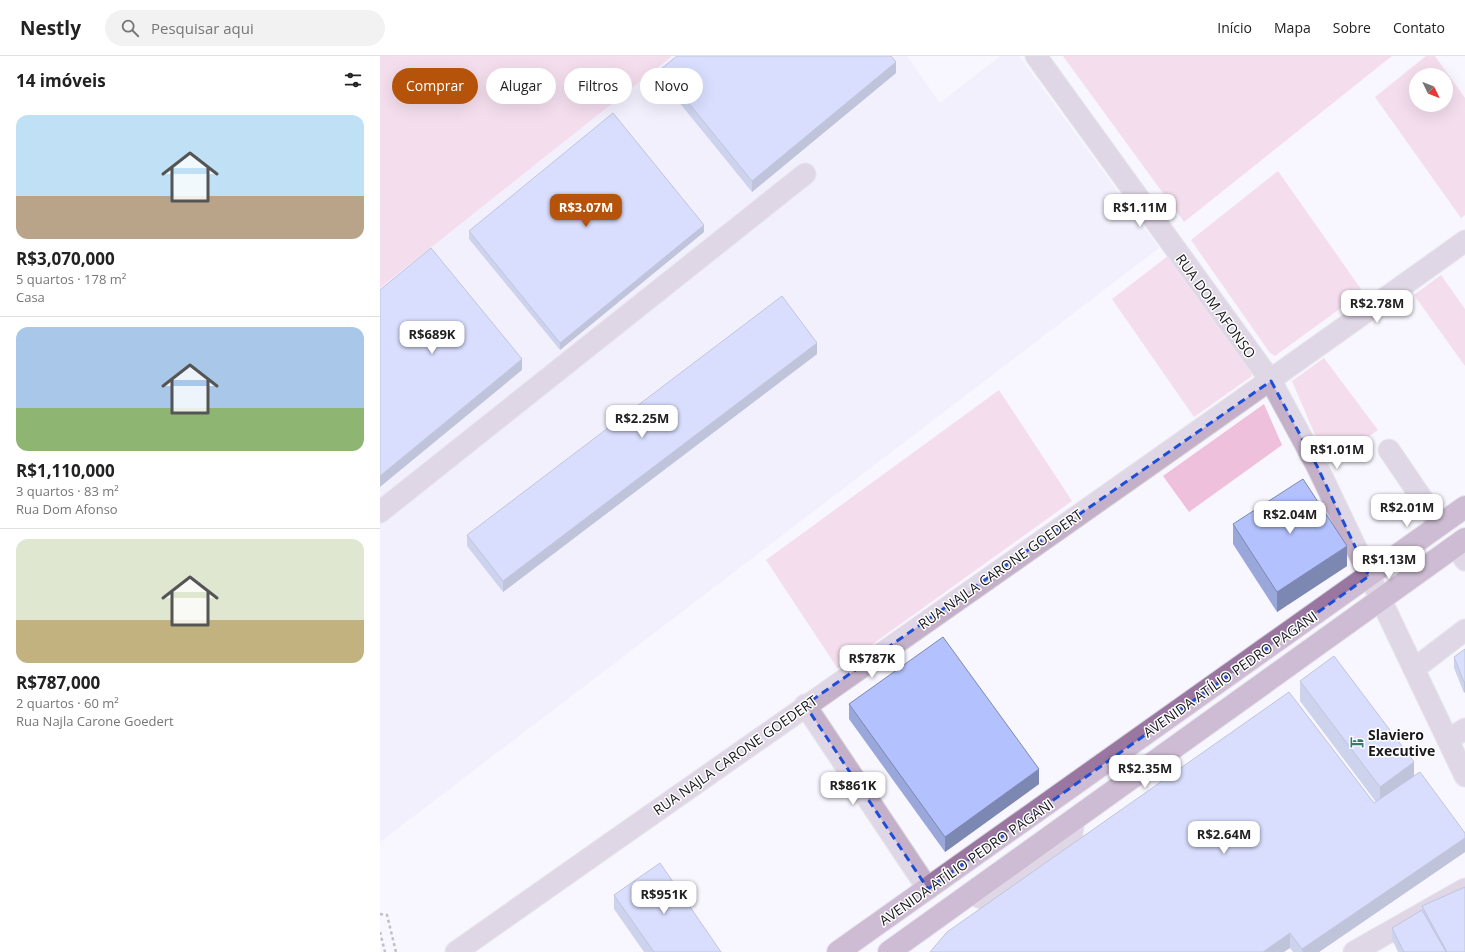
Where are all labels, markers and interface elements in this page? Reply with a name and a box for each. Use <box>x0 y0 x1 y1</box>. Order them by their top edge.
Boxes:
search box <box>105 10 385 46</box>
text: Nestly <box>20 15 81 41</box>
icon: search <box>119 17 141 39</box>
text: Pesquisar aqui <box>151 18 254 38</box>
text: Início <box>1217 18 1252 37</box>
text: Mapa <box>1274 18 1311 37</box>
text: Sobre <box>1333 18 1371 37</box>
text: Contato <box>1393 18 1445 37</box>
chip: Comprar <box>392 68 478 104</box>
chip: Alugar <box>486 68 556 104</box>
chip: Filtros <box>564 68 632 104</box>
chip: Novo <box>640 68 703 104</box>
north arrow <box>1409 68 1453 112</box>
map controls <box>1409 68 1453 112</box>
text: 14 imóveis <box>16 69 106 92</box>
icon: filters <box>342 69 364 91</box>
icon: home <box>154 141 226 213</box>
pin: R$3.07M <box>549 194 623 228</box>
pin: R$1.11M <box>1103 194 1177 228</box>
text: R$3.07M <box>559 198 613 216</box>
text: R$1.11M <box>1113 198 1167 216</box>
text: R$3,070,000 <box>16 247 115 270</box>
street label: RUA DOM AFONSO <box>1172 250 1260 362</box>
text: 5 quartos · 178 m² <box>16 270 126 288</box>
text: Casa <box>16 288 45 306</box>
pin: R$2.78M <box>1340 290 1414 324</box>
text: R$2.78M <box>1350 294 1404 312</box>
pin: R$689K <box>399 321 465 355</box>
text: R$689K <box>409 325 455 343</box>
icon: home <box>154 353 226 425</box>
pin: R$2.25M <box>605 405 679 439</box>
text: R$2.25M <box>615 409 669 427</box>
pin: R$1.01M <box>1300 436 1374 470</box>
text: R$1.01M <box>1310 440 1364 458</box>
text: R$1,110,000 <box>16 459 115 482</box>
text: 3 quartos · 83 m² <box>16 482 119 500</box>
pin: R$2.01M <box>1370 494 1444 528</box>
text: R$2.01M <box>1380 498 1434 516</box>
text: Rua Dom Afonso <box>16 500 118 518</box>
pin: R$2.04M <box>1253 501 1327 535</box>
street label: RUA NAJLA CARONE GOEDERT <box>914 505 1086 633</box>
text: R$2.04M <box>1263 505 1317 523</box>
pin: R$1.13M <box>1352 546 1426 580</box>
text: R$1.13M <box>1362 550 1416 568</box>
icon: home <box>154 565 226 637</box>
street label: AVENIDA ATÍLIO PEDRO PAGANI <box>1139 606 1321 742</box>
pin: R$787K <box>839 645 905 679</box>
text: R$787K <box>849 649 895 667</box>
text: R$787,000 <box>16 671 100 694</box>
street label: RUA NAJLA CARONE GOEDERT <box>649 691 821 819</box>
text: 2 quartos · 60 m² <box>16 694 119 712</box>
text: Rua Najla Carone Goedert <box>16 712 174 730</box>
place label: Slaviero Executive <box>1368 725 1435 760</box>
hotel icon: Slaviero Executive <box>1349 734 1365 750</box>
pin: R$2.35M <box>1108 755 1182 789</box>
text: R$2.35M <box>1118 759 1172 777</box>
pin: R$861K <box>820 772 886 806</box>
text: R$861K <box>830 776 876 794</box>
street label: AVENIDA ATÍLIO PEDRO PAGANI <box>875 794 1057 930</box>
pin: R$2.64M <box>1187 821 1261 855</box>
text: R$2.64M <box>1197 825 1251 843</box>
pin: R$951K <box>631 881 697 915</box>
text: R$951K <box>641 885 687 903</box>

